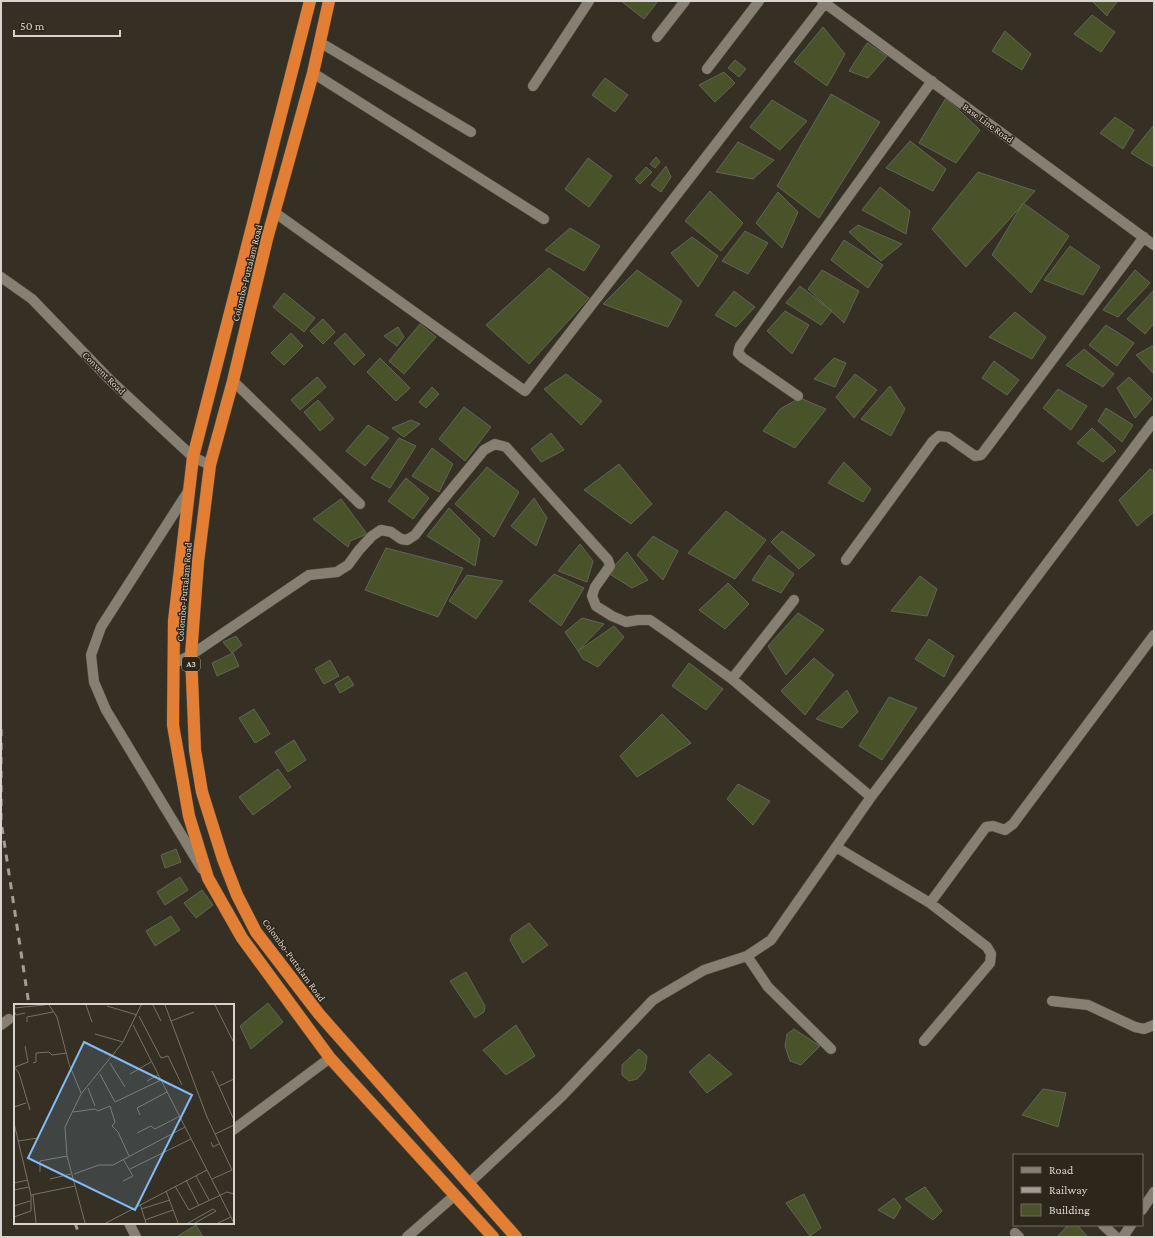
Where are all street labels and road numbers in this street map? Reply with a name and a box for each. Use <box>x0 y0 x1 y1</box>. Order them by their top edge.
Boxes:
street label: Base Line Road <box>961 101 1016 145</box>
street label: Colombo-Puttalam Road <box>230 223 265 323</box>
street label: Convent Road <box>80 349 128 397</box>
street label: Colombo-Puttalam Road <box>174 541 194 642</box>
road number: A3 <box>182 657 200 671</box>
street label: Colombo-Puttalam Road <box>260 917 328 1004</box>

